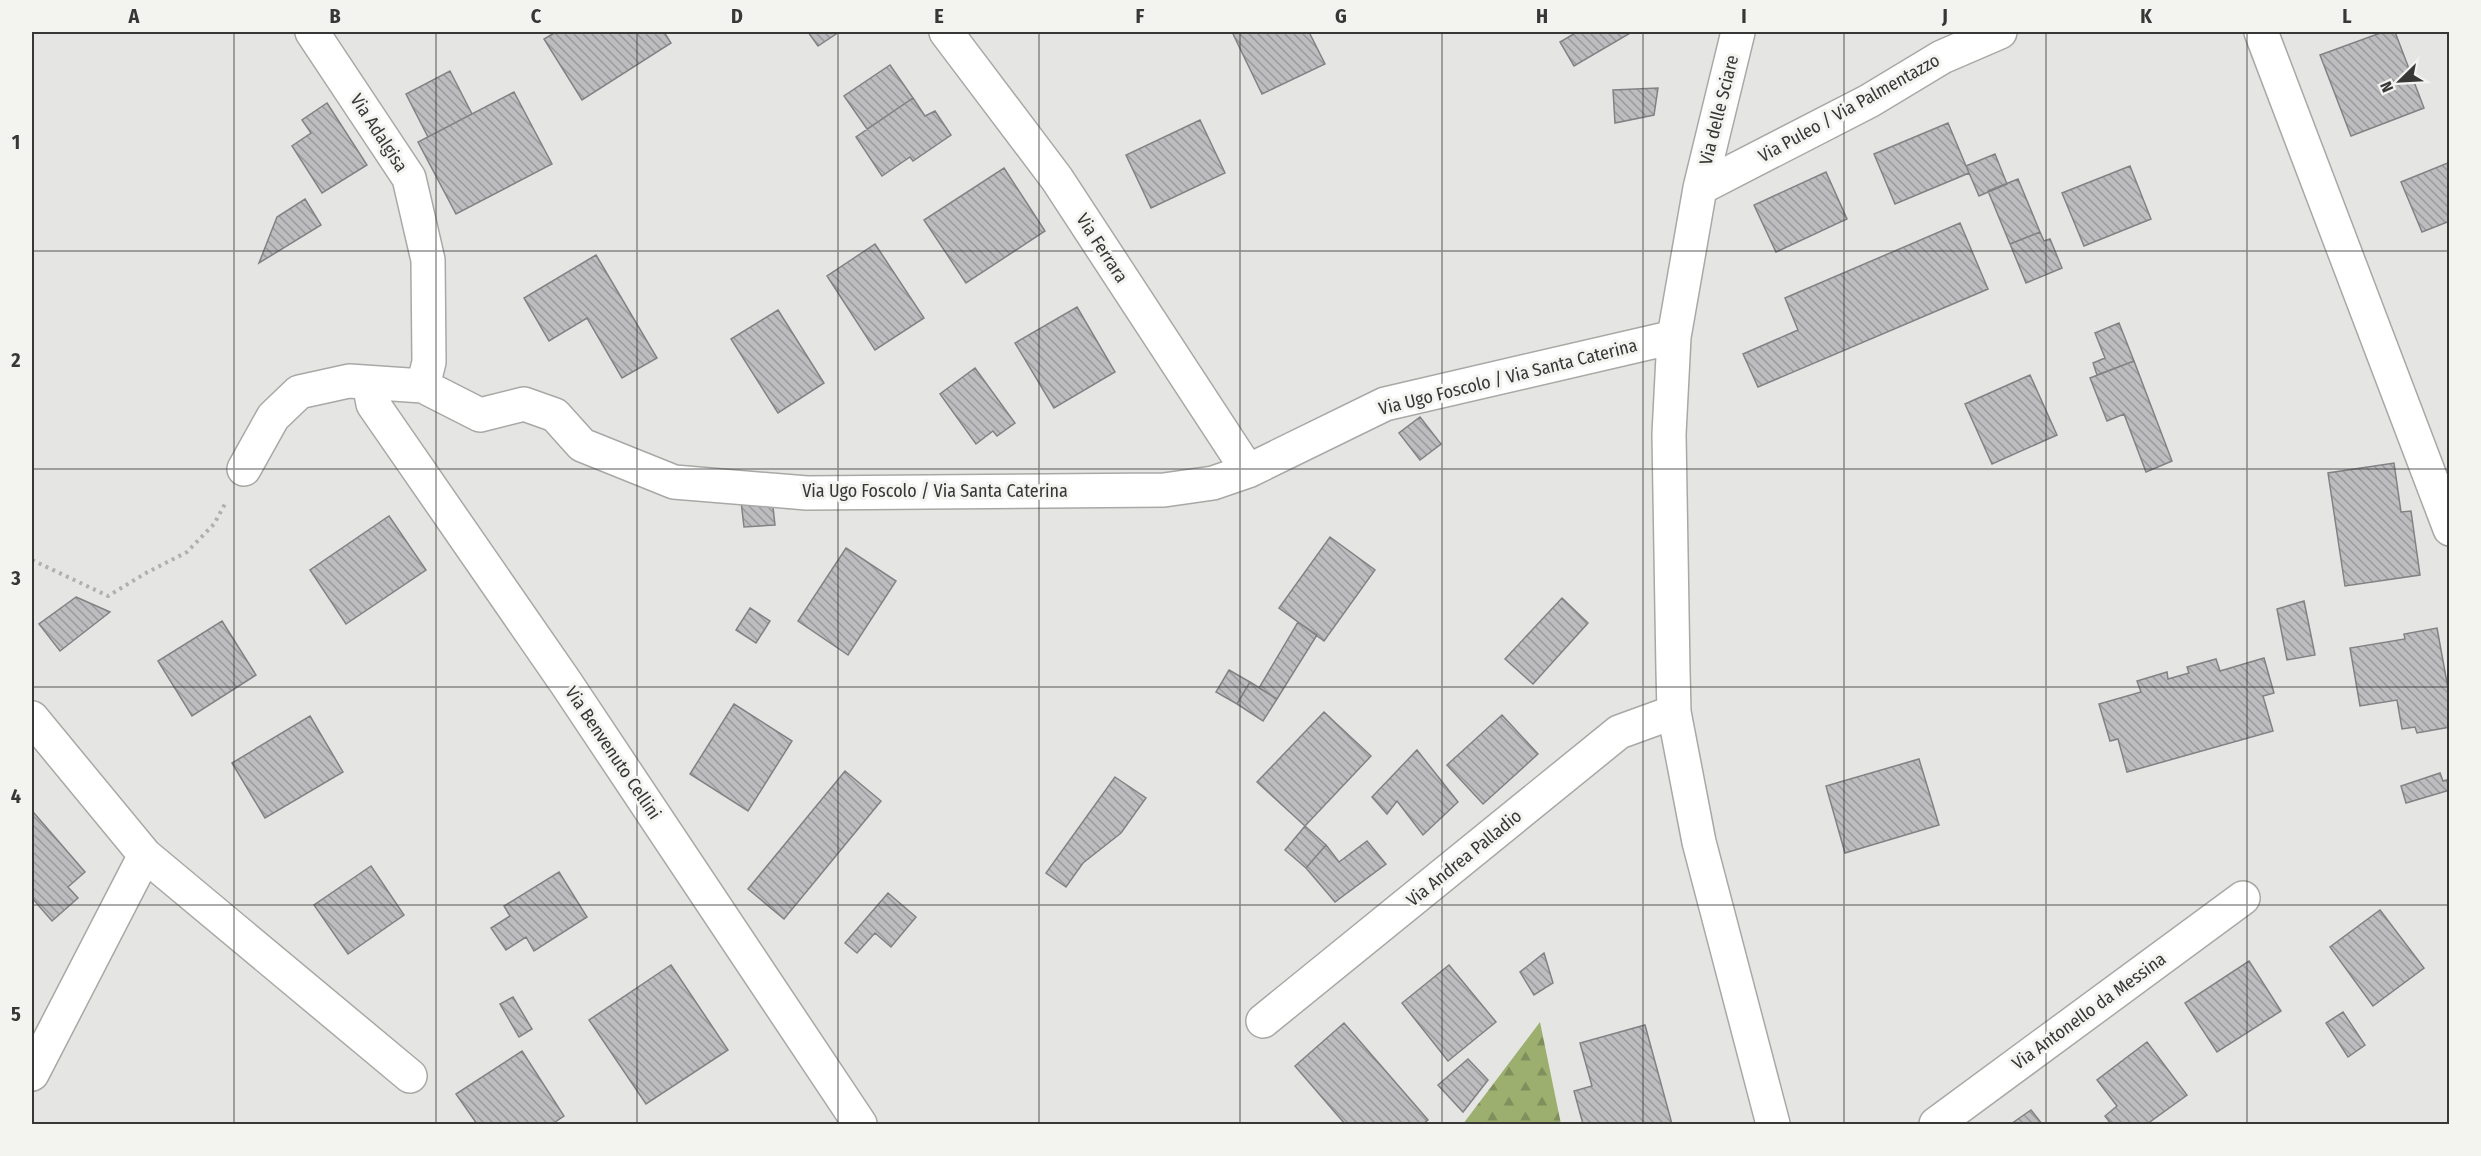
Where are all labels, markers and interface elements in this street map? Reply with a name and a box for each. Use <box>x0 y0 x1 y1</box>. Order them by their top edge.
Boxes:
text: A <box>128 4 141 28</box>
text: B <box>329 4 341 28</box>
text: C <box>531 4 542 28</box>
text: D <box>731 4 743 28</box>
text: E <box>934 4 944 28</box>
text: F <box>1136 4 1145 28</box>
text: G <box>1335 4 1347 28</box>
text: H <box>1536 4 1548 28</box>
text: I <box>1741 4 1747 28</box>
text: J <box>1941 4 1948 28</box>
text: K <box>2140 4 2152 28</box>
text: L <box>2342 4 2352 28</box>
street label: Via Puleo / Via Palmentazzo <box>1754 49 1944 167</box>
north arrow <box>2370 51 2430 111</box>
street label: Via delle Sciare <box>1695 53 1743 167</box>
text: N <box>2376 79 2397 95</box>
street label: Via Adalgisa <box>346 90 412 176</box>
text: 1 <box>12 130 20 154</box>
street label: Via Ferrara <box>1071 209 1133 287</box>
street label: Via Ugo Foscolo / Via Santa Caterina <box>1376 334 1640 420</box>
text: 2 <box>10 348 21 372</box>
street label: Via Ugo Foscolo / Via Santa Caterina <box>802 480 1068 502</box>
text: 3 <box>10 566 21 590</box>
street label: Via Benvenuto Cellini <box>560 682 666 824</box>
text: 4 <box>11 784 21 808</box>
street label: Via Andrea Palladio <box>1402 805 1526 911</box>
street label: Via Antonello da Messina <box>2008 948 2170 1074</box>
text: 5 <box>11 1002 21 1026</box>

